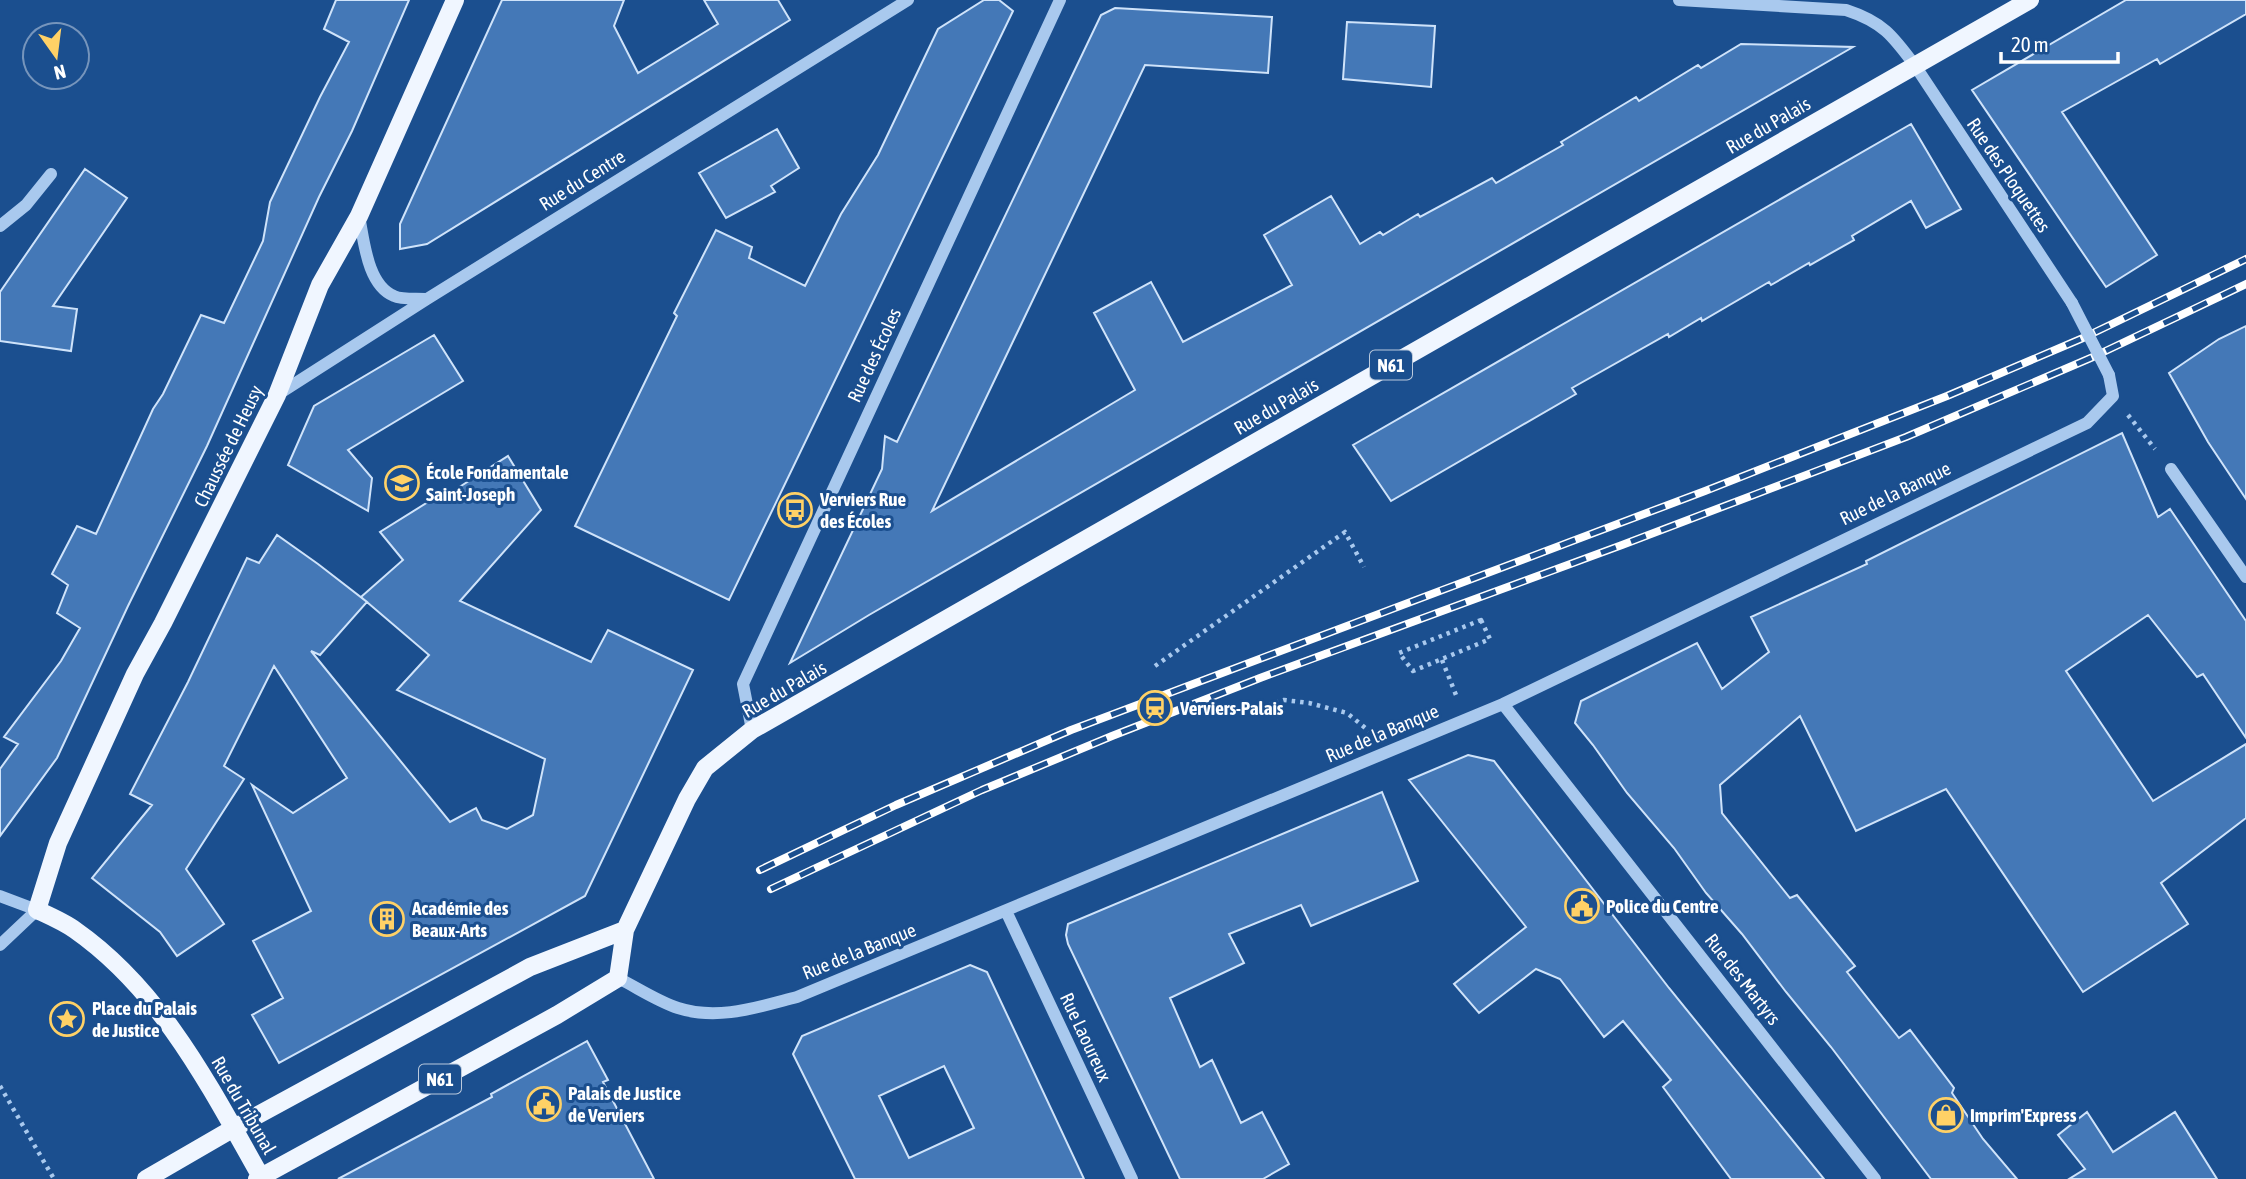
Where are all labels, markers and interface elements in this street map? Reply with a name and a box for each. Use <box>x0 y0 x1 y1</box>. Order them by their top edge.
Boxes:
north arrow <box>21 21 91 91</box>
scale bar <box>2001 21 2118 65</box>
text: 20 m <box>2011 32 2049 56</box>
text: N <box>52 60 68 85</box>
street label: Rue du Palais <box>1722 92 1814 158</box>
street label: Rue des Ploquettes <box>1963 114 2055 236</box>
street label: Rue du Centre <box>535 145 629 215</box>
street label: Rue des Écoles <box>843 304 905 405</box>
road number: N61 <box>1370 351 1412 380</box>
street label: Rue du Palais <box>1230 373 1322 439</box>
street label: Chaussée de Heusy <box>189 381 267 510</box>
street label: Rue de la Banque <box>1836 457 1954 529</box>
place label: École Fondamentale Saint-Joseph <box>426 461 569 505</box>
school or university icon: École Fondamentale Saint-Joseph <box>383 464 421 502</box>
place label: Verviers Rue des Écoles <box>819 488 906 532</box>
bus stop icon: Verviers Rue des Écoles <box>776 491 814 529</box>
street label: Rue du Palais <box>738 656 830 722</box>
station icon: Verviers-Palais <box>1136 689 1174 727</box>
place label: Verviers-Palais <box>1179 697 1284 719</box>
street label: Rue de la Banque <box>1322 699 1442 767</box>
public building icon: Police du Centre <box>1563 887 1601 925</box>
place label: Police du Centre <box>1606 895 1719 917</box>
place label: Académie des Beaux-Arts <box>411 897 509 941</box>
building icon: Académie des Beaux-Arts <box>368 900 406 938</box>
street label: Rue de la Banque <box>799 918 919 984</box>
street label: Rue des Martyrs <box>1701 929 1786 1029</box>
street label: Rue Laoureux <box>1056 989 1116 1085</box>
place label: Place du Palais de Justice <box>92 997 197 1041</box>
place icon: Place du Palais de Justice <box>48 1000 86 1038</box>
street label: Rue du Tribunal <box>207 1052 281 1158</box>
road number: N61 <box>419 1064 461 1094</box>
place label: Palais de Justice de Verviers <box>568 1082 681 1126</box>
public building icon: Palais de Justice de Verviers <box>525 1085 563 1123</box>
shop icon: Imprim'Express <box>1927 1096 1965 1134</box>
place label: Imprim'Express <box>1970 1104 2077 1126</box>

